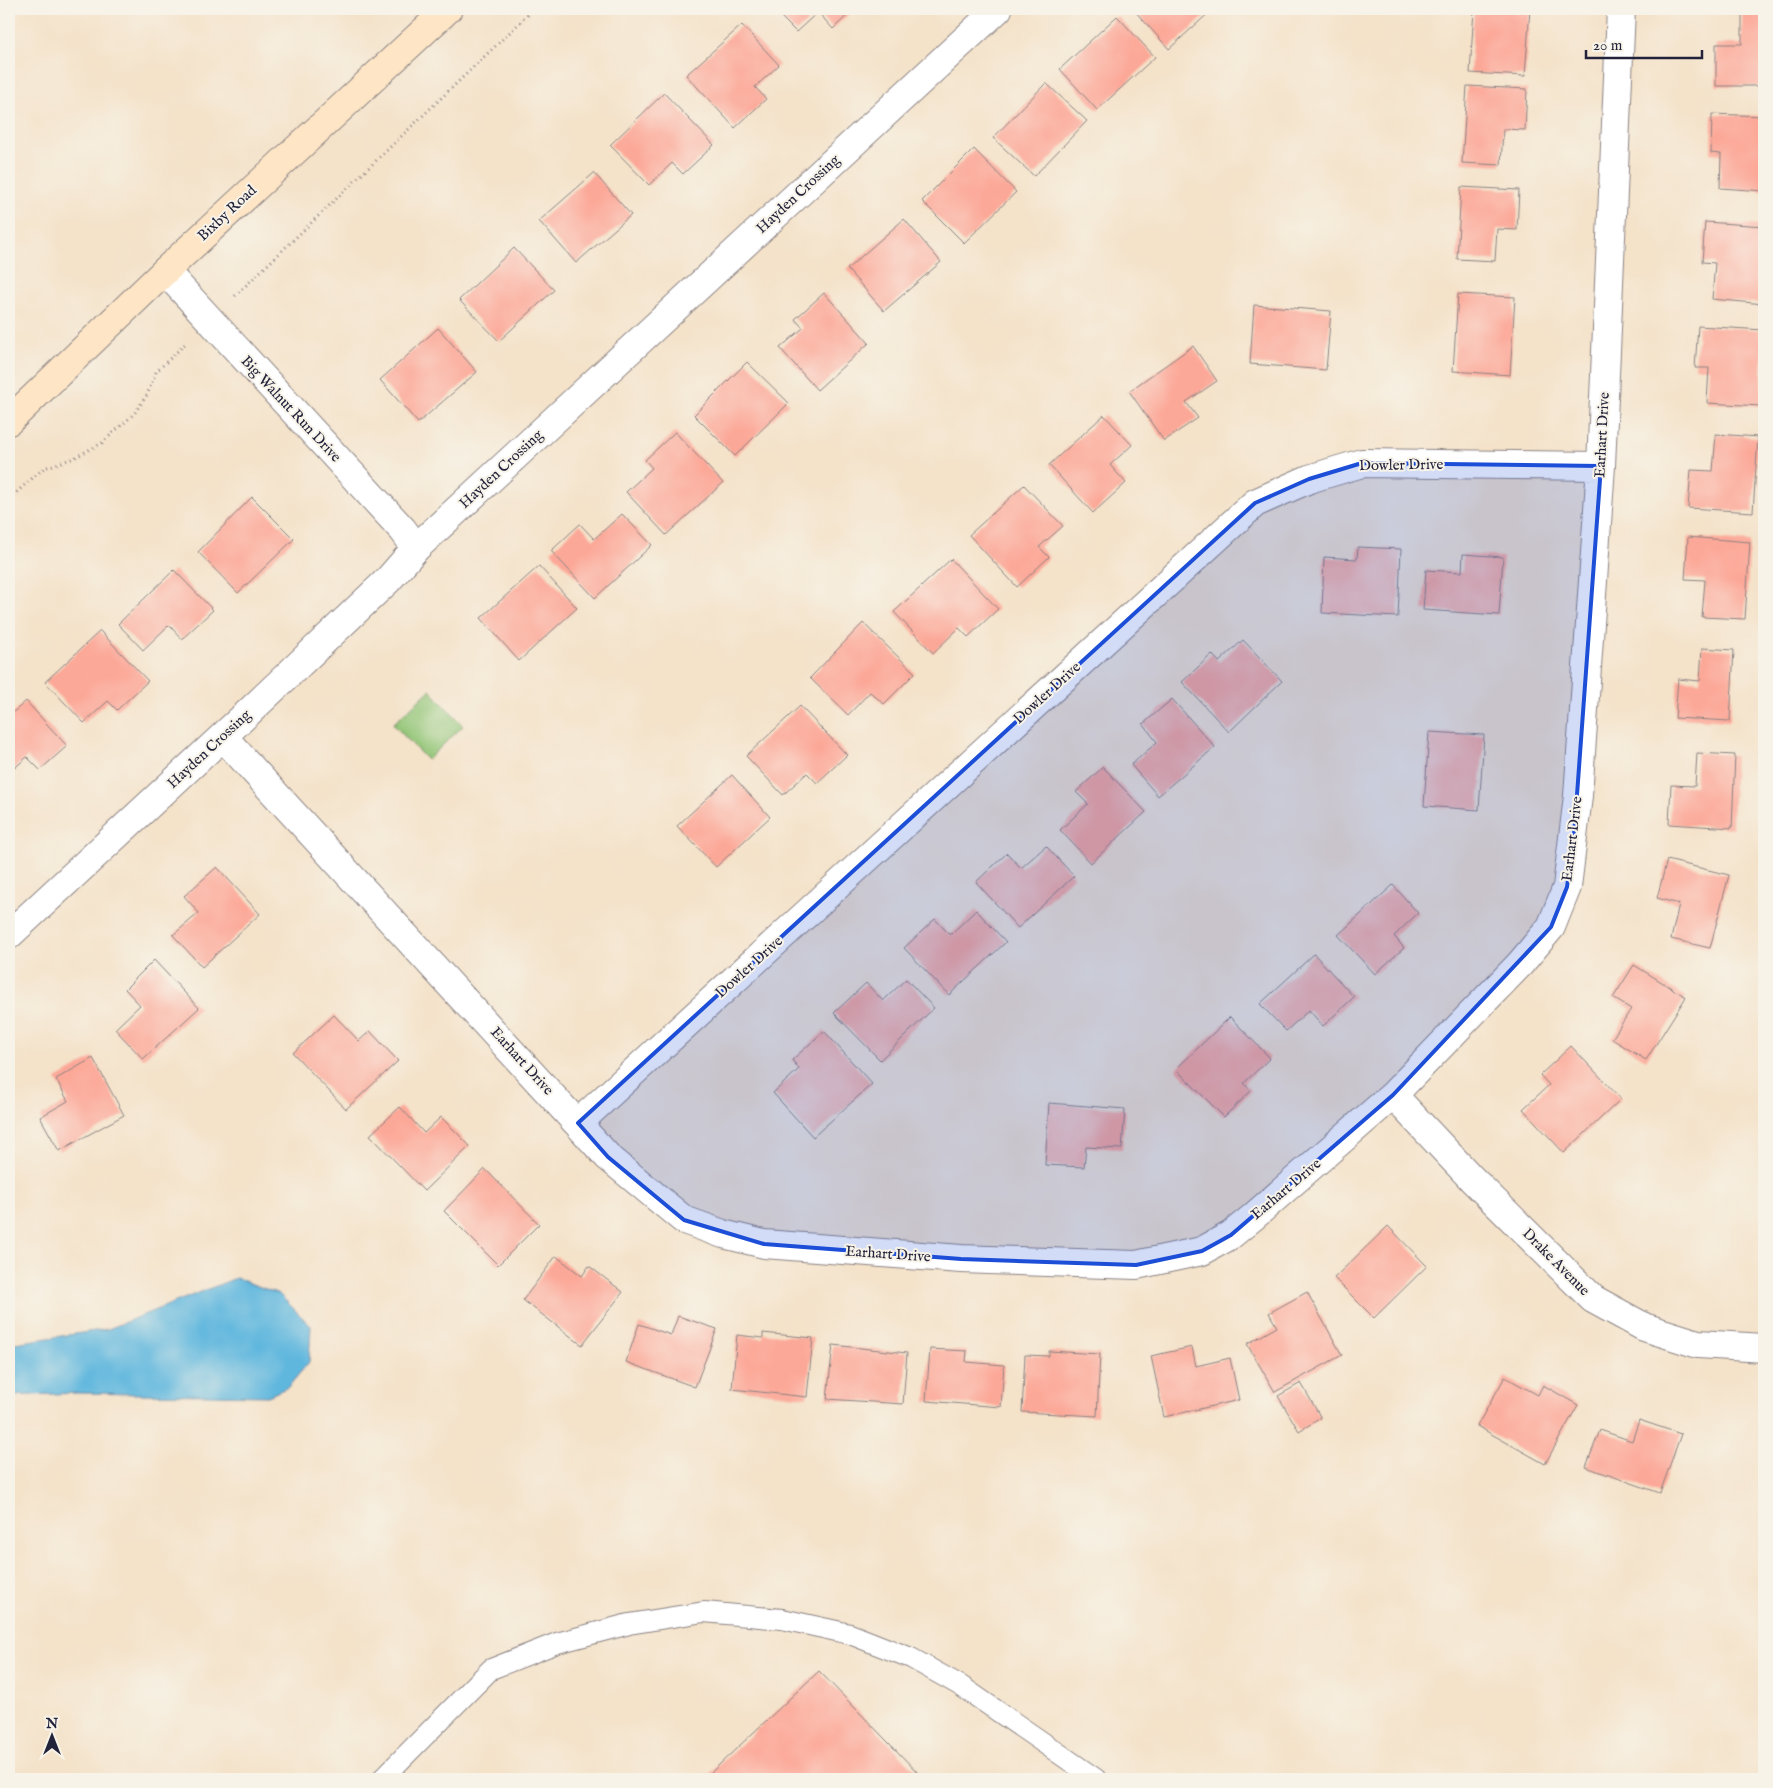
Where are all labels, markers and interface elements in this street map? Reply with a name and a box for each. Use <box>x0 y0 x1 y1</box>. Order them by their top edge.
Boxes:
scale bar <box>1586 28 1702 60</box>
text: 20 m <box>1593 36 1623 55</box>
street label: Hayden Crossing <box>752 150 844 238</box>
street label: Bixby Road <box>194 180 261 245</box>
street label: Big Walnut Run Drive <box>237 352 345 466</box>
street label: Earhart Drive <box>1590 392 1614 478</box>
street label: Hayden Crossing <box>455 425 547 513</box>
street label: Dowler Drive <box>1359 455 1443 475</box>
street label: Dowler Drive <box>1009 658 1085 728</box>
street label: Hayden Crossing <box>163 705 255 793</box>
street label: Earhart Drive <box>1557 795 1587 883</box>
street label: Dowler Drive <box>711 932 787 1002</box>
street label: Earhart Drive <box>486 1023 558 1099</box>
street label: Earhart Drive <box>1247 1154 1325 1224</box>
street label: Drake Avenue <box>1518 1224 1594 1300</box>
street label: Earhart Drive <box>845 1242 932 1266</box>
north arrow <box>28 1710 78 1760</box>
text: N <box>45 1715 58 1733</box>

